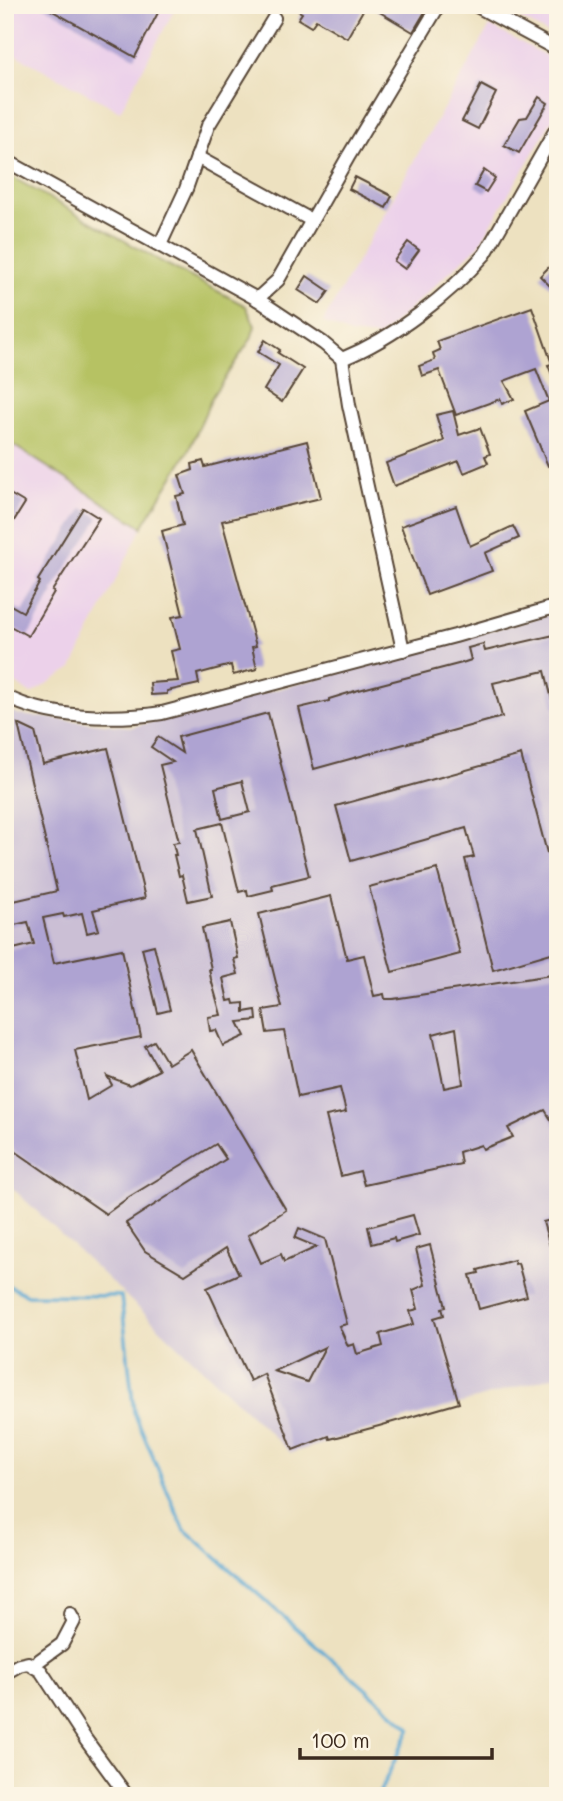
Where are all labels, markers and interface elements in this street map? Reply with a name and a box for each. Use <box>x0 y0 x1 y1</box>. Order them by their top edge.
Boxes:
scale bar <box>300 1717 493 1761</box>
text: 100 m <box>311 1726 370 1753</box>

